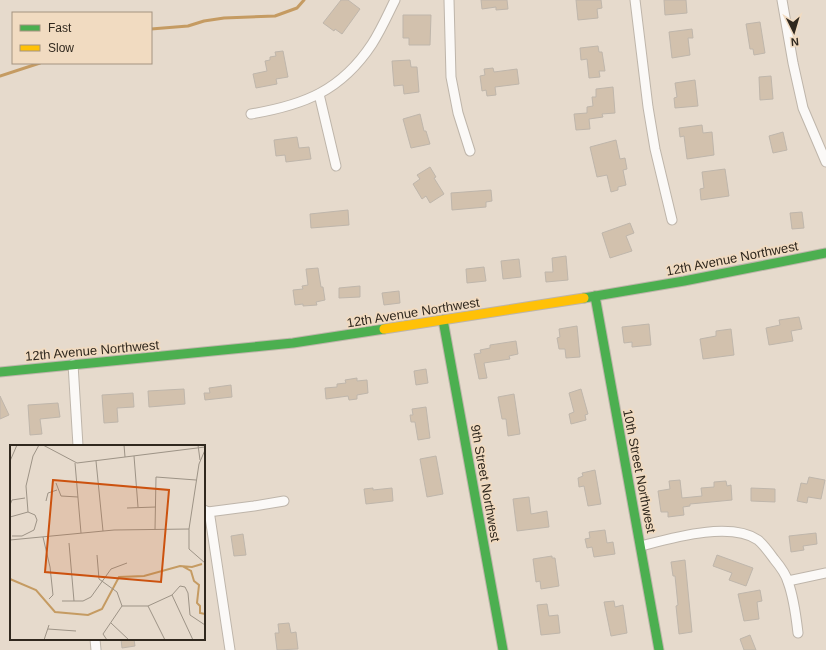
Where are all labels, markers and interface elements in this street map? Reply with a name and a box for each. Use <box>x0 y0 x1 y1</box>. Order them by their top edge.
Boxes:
legend <box>12 12 152 64</box>
north arrow <box>774 12 814 52</box>
text: Fast <box>48 21 72 35</box>
text: N <box>790 36 799 48</box>
text: Slow <box>48 41 74 55</box>
street label: 12th Avenue Northwest <box>665 238 800 279</box>
street label: 12th Avenue Northwest <box>346 295 481 330</box>
street label: 12th Avenue Northwest <box>25 337 160 364</box>
street label: 10th Street Northwest <box>620 408 659 535</box>
street label: 9th Street Northwest <box>468 423 503 543</box>
inset map <box>10 445 205 640</box>

